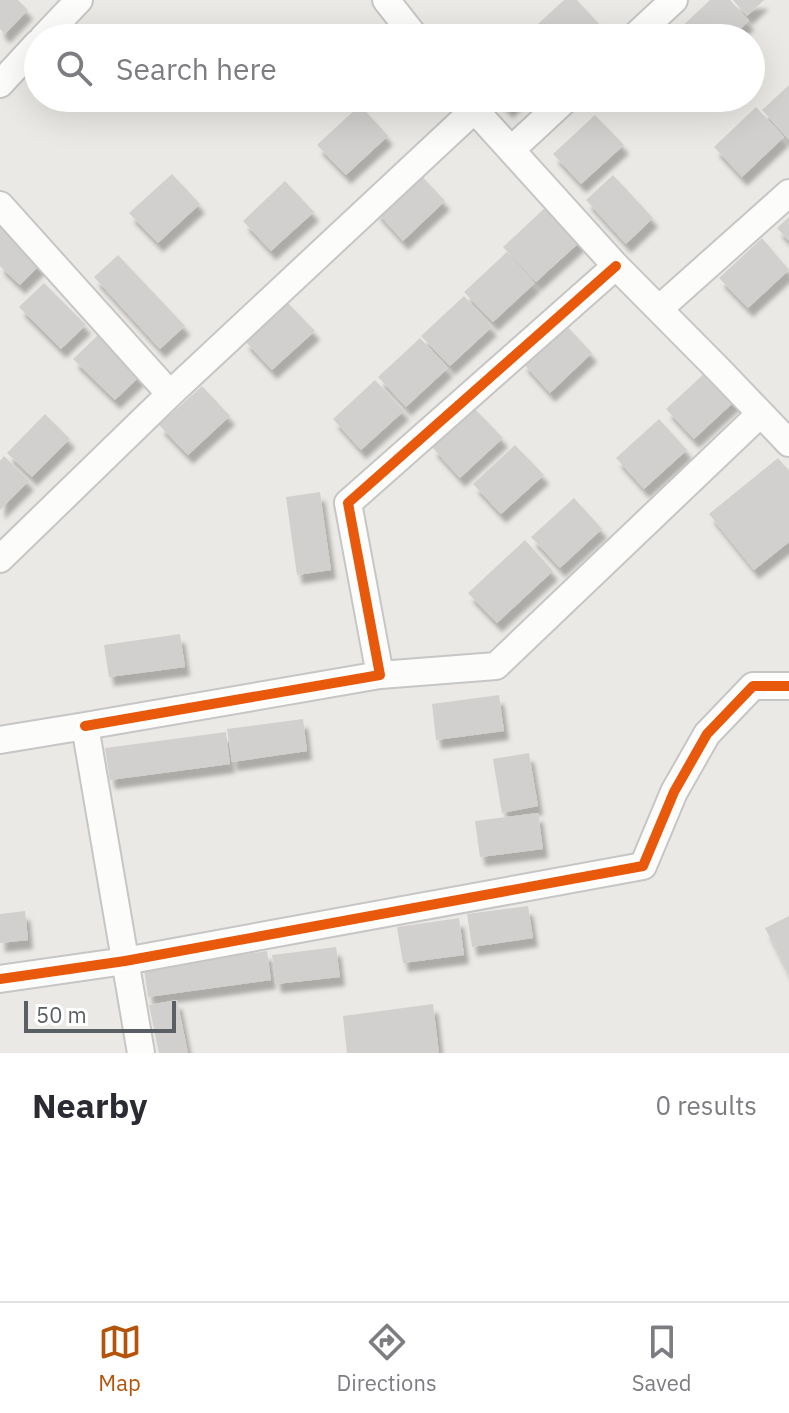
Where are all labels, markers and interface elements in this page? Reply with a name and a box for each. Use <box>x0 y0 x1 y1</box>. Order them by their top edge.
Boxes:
search box <box>24 24 765 112</box>
icon: search <box>52 46 96 90</box>
text: Search here <box>116 49 277 88</box>
scale bar <box>24 997 176 1033</box>
text: 50 m <box>36 1000 87 1029</box>
text: Nearby <box>32 1083 147 1127</box>
text: 0 results <box>655 1088 757 1122</box>
tab: Map <box>98 1320 142 1397</box>
tab: Directions <box>337 1320 437 1397</box>
tab: Saved <box>632 1320 691 1397</box>

